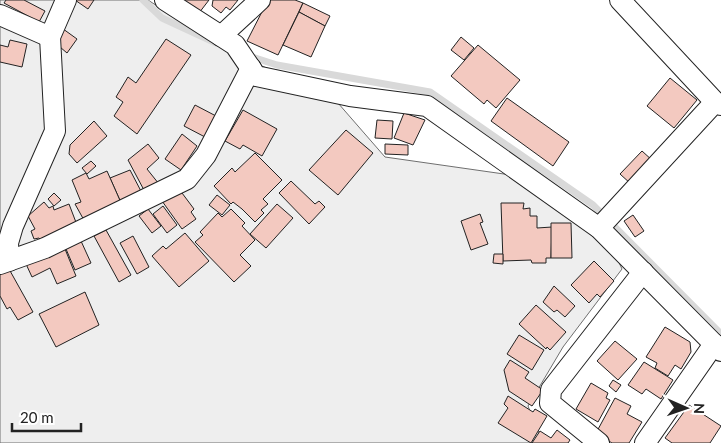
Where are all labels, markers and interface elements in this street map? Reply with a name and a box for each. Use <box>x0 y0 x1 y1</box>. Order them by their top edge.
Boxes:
north arrow <box>661 383 711 433</box>
scale bar <box>12 400 81 432</box>
text: N <box>691 403 708 414</box>
text: 20 m <box>20 408 54 426</box>

